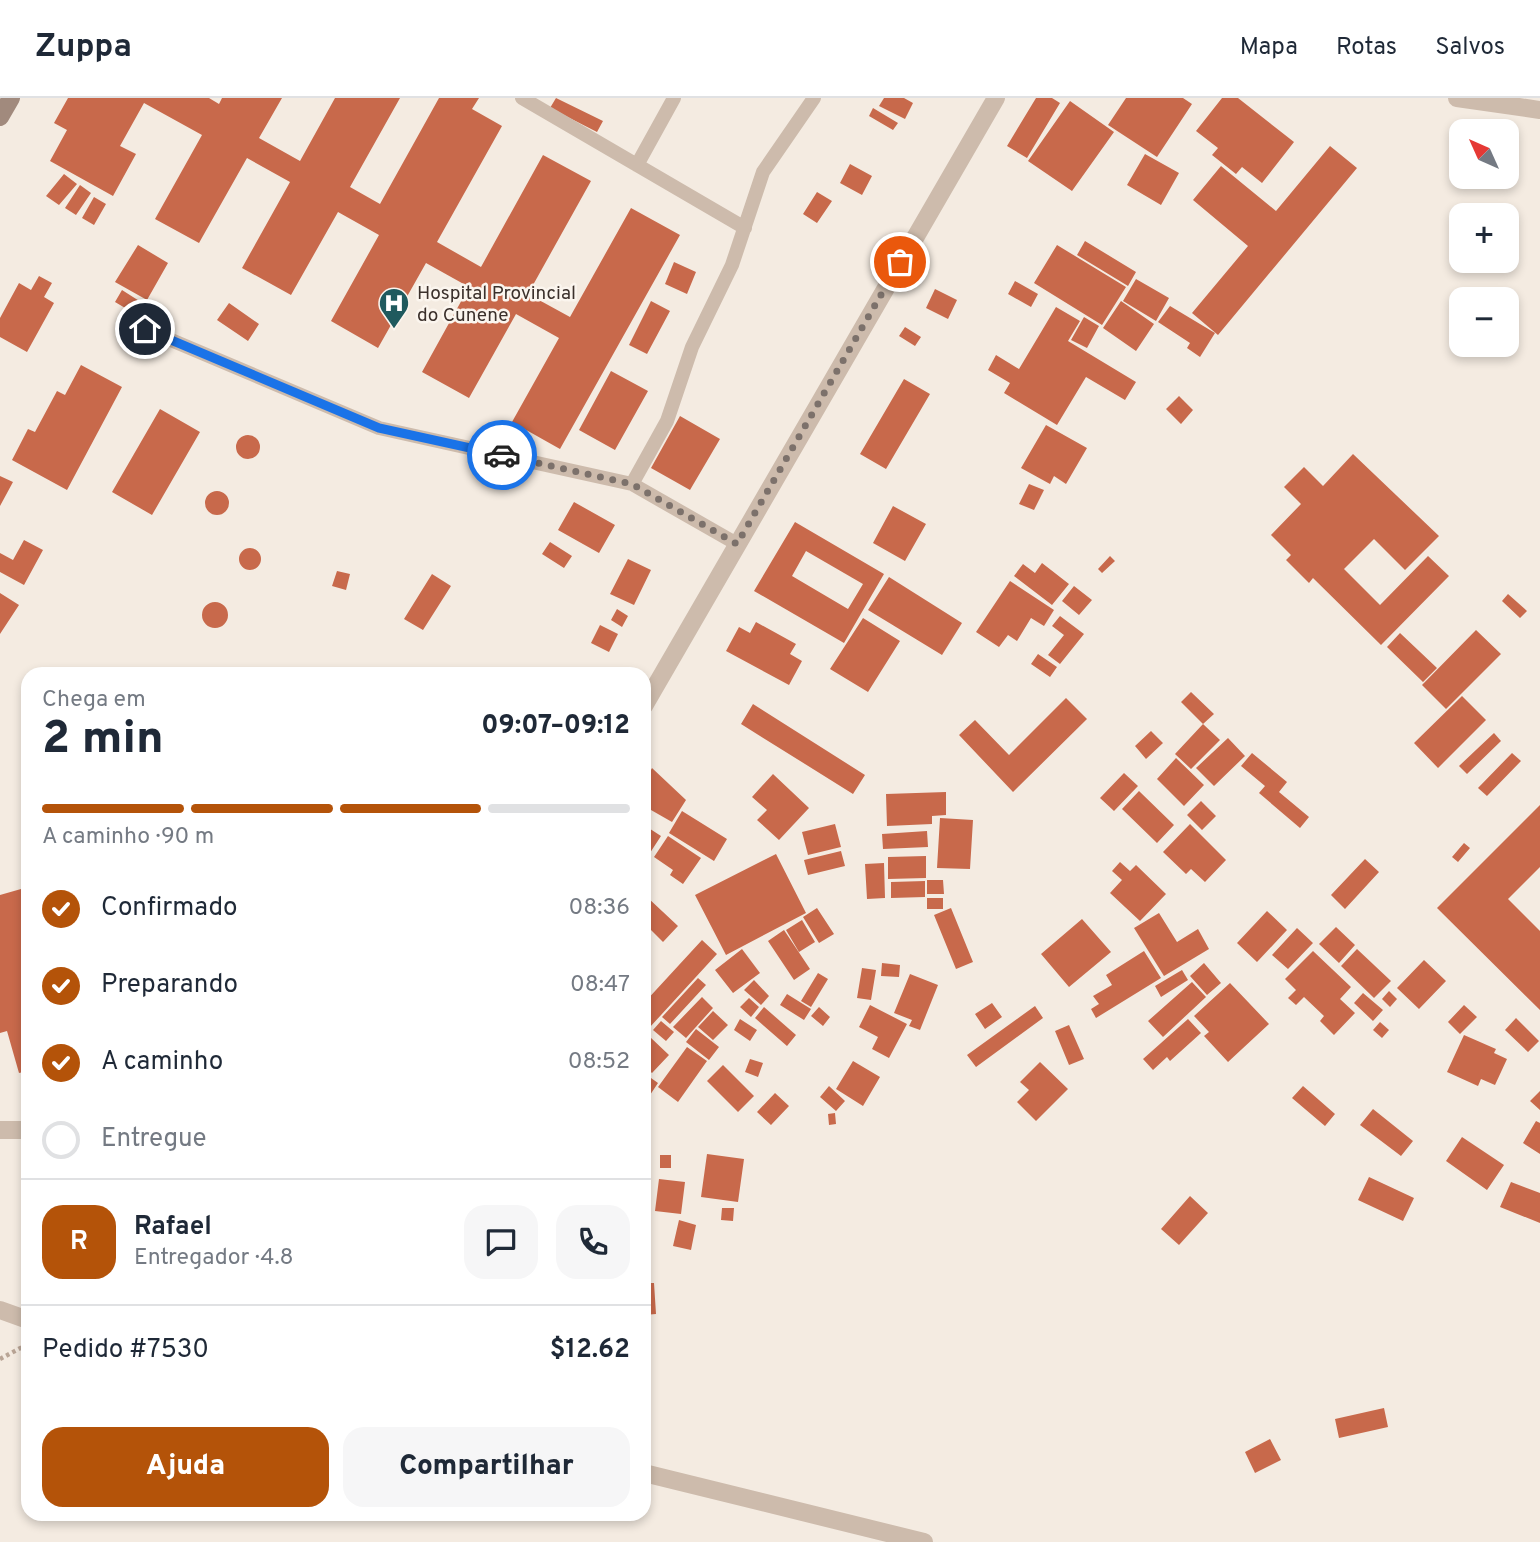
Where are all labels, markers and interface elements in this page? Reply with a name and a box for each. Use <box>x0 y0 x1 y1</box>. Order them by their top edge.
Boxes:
text: Zuppa <box>35 27 132 69</box>
text: Mapa <box>1240 33 1298 63</box>
text: Rotas <box>1336 33 1397 63</box>
text: Salvos <box>1435 33 1505 63</box>
north arrow <box>1449 119 1519 189</box>
map controls <box>1449 119 1519 357</box>
button: + <box>1449 203 1519 273</box>
pin <box>870 232 930 292</box>
icon: bag <box>881 243 919 281</box>
place label: Hospital Provincial do Cunene <box>417 282 576 328</box>
hospital icon: Hospital Provincial do Cunene <box>377 286 411 330</box>
button: − <box>1449 287 1519 357</box>
pin <box>115 299 175 359</box>
icon: home <box>126 310 164 348</box>
courier <box>467 420 537 490</box>
icon: car <box>483 436 521 474</box>
text: Chega em <box>42 686 146 715</box>
text: 09:07–09:12 <box>481 710 630 743</box>
text: 2 min <box>42 711 164 770</box>
text: A caminho · 90 m <box>42 823 214 852</box>
icon: check <box>42 890 80 928</box>
text: Confirmado <box>101 892 238 925</box>
text: 08:36 <box>568 894 630 923</box>
icon: check <box>42 967 80 1005</box>
text: Preparando <box>101 969 238 1002</box>
text: 08:47 <box>570 971 630 1000</box>
icon: check <box>42 1044 80 1082</box>
text: A caminho <box>101 1046 223 1079</box>
text: 08:52 <box>568 1048 630 1077</box>
text: Entregue <box>101 1123 207 1156</box>
button: chat <box>464 1205 538 1279</box>
button: phone <box>556 1205 630 1279</box>
text: Rafael <box>134 1211 212 1244</box>
text: R <box>70 1226 88 1259</box>
text: Entregador · 4.8 <box>134 1244 294 1273</box>
text: Pedido #7530 <box>42 1334 209 1367</box>
text: $12.62 <box>550 1334 630 1367</box>
button: Ajuda <box>42 1427 329 1507</box>
button: Compartilhar <box>343 1427 630 1507</box>

